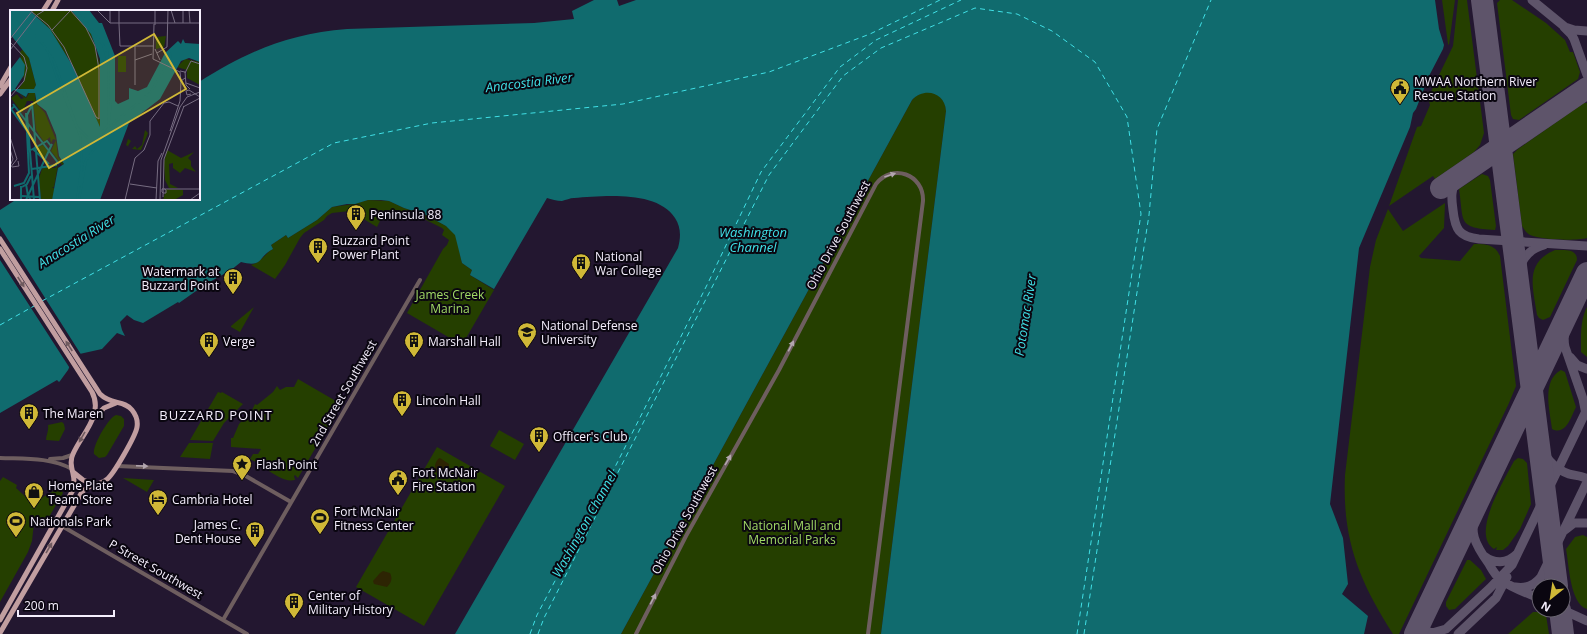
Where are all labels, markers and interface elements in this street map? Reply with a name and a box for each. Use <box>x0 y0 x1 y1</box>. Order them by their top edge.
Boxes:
inset map <box>10 10 200 200</box>
water label: Anacostia River <box>483 68 574 96</box>
place label: MWAA Northern River Rescue Station <box>1414 73 1537 104</box>
public building icon: MWAA Northern River Rescue Station <box>1389 77 1411 105</box>
one-way arrow <box>884 172 896 178</box>
street label: Ohio Drive Southwest <box>802 177 874 293</box>
building icon: Peninsula 88 <box>345 203 367 231</box>
place label: Peninsula 88 <box>370 206 441 223</box>
water label: Anacostia River <box>33 210 119 272</box>
water label: Washington Channel <box>719 223 787 256</box>
place label: Buzzard Point Power Plant <box>332 232 410 263</box>
building icon: Buzzard Point Power Plant <box>307 236 329 264</box>
place label: National War College <box>595 248 662 279</box>
building icon: National War College <box>570 252 592 280</box>
place label: Watermark at Buzzard Point <box>142 263 219 294</box>
building icon: Watermark at Buzzard Point <box>222 267 244 295</box>
water label: Potomac River <box>1010 272 1040 357</box>
one-way arrow <box>17 277 25 287</box>
park label: James Creek Marina <box>415 286 485 317</box>
place label: National Defense University <box>541 317 638 348</box>
school or university icon: National Defense University <box>516 321 538 349</box>
building icon: Verge <box>198 330 220 358</box>
building icon: Marshall Hall <box>403 330 425 358</box>
place label: Verge <box>223 333 255 350</box>
place label: Marshall Hall <box>428 333 501 350</box>
street label: 2nd Street Southwest <box>306 337 380 449</box>
one-way arrow <box>65 341 73 351</box>
one-way arrow <box>788 341 795 352</box>
building icon: Lincoln Hall <box>391 389 413 417</box>
place label: Lincoln Hall <box>416 392 481 409</box>
building icon: The Maren <box>18 402 40 430</box>
place label: The Maren <box>43 405 103 422</box>
district label: BUZZARD POINT <box>159 406 273 424</box>
building icon: Officer's Club <box>528 425 550 453</box>
place label: Officer's Club <box>553 428 628 445</box>
one-way arrow <box>79 431 86 443</box>
place icon: Flash Point <box>231 453 253 481</box>
one-way arrow <box>725 454 732 466</box>
place label: Flash Point <box>256 456 317 473</box>
one-way arrow <box>136 462 148 469</box>
street label: Ohio Drive Southwest <box>647 463 721 577</box>
place label: Fort McNair Fire Station <box>412 464 478 495</box>
water label: Washington Channel <box>547 467 621 580</box>
public building icon: Fort McNair Fire Station <box>387 468 409 496</box>
place label: Home Plate Team Store <box>48 477 113 508</box>
shop icon: Home Plate Team Store <box>23 481 45 509</box>
hotel icon: Cambria Hotel <box>147 488 169 516</box>
place label: Cambria Hotel <box>172 491 253 508</box>
place label: Fort McNair Fitness Center <box>334 503 414 534</box>
sports icon: Fort McNair Fitness Center <box>309 507 331 535</box>
sports icon: Nationals Park <box>5 510 27 538</box>
place label: Nationals Park <box>30 513 112 530</box>
place label: James C. Dent House <box>175 516 241 547</box>
park label: National Mall and Memorial Parks <box>743 517 841 548</box>
building icon: James C. Dent House <box>244 520 266 548</box>
street label: P Street Southwest <box>106 535 206 603</box>
one-way arrow <box>45 542 52 554</box>
north arrow <box>1531 578 1571 618</box>
place label: Center of Military History <box>308 587 394 618</box>
building icon: Center of Military History <box>283 591 305 619</box>
scale bar <box>18 592 114 618</box>
one-way arrow <box>650 593 656 605</box>
text: 200 m <box>24 597 59 614</box>
text: N <box>1538 598 1553 616</box>

